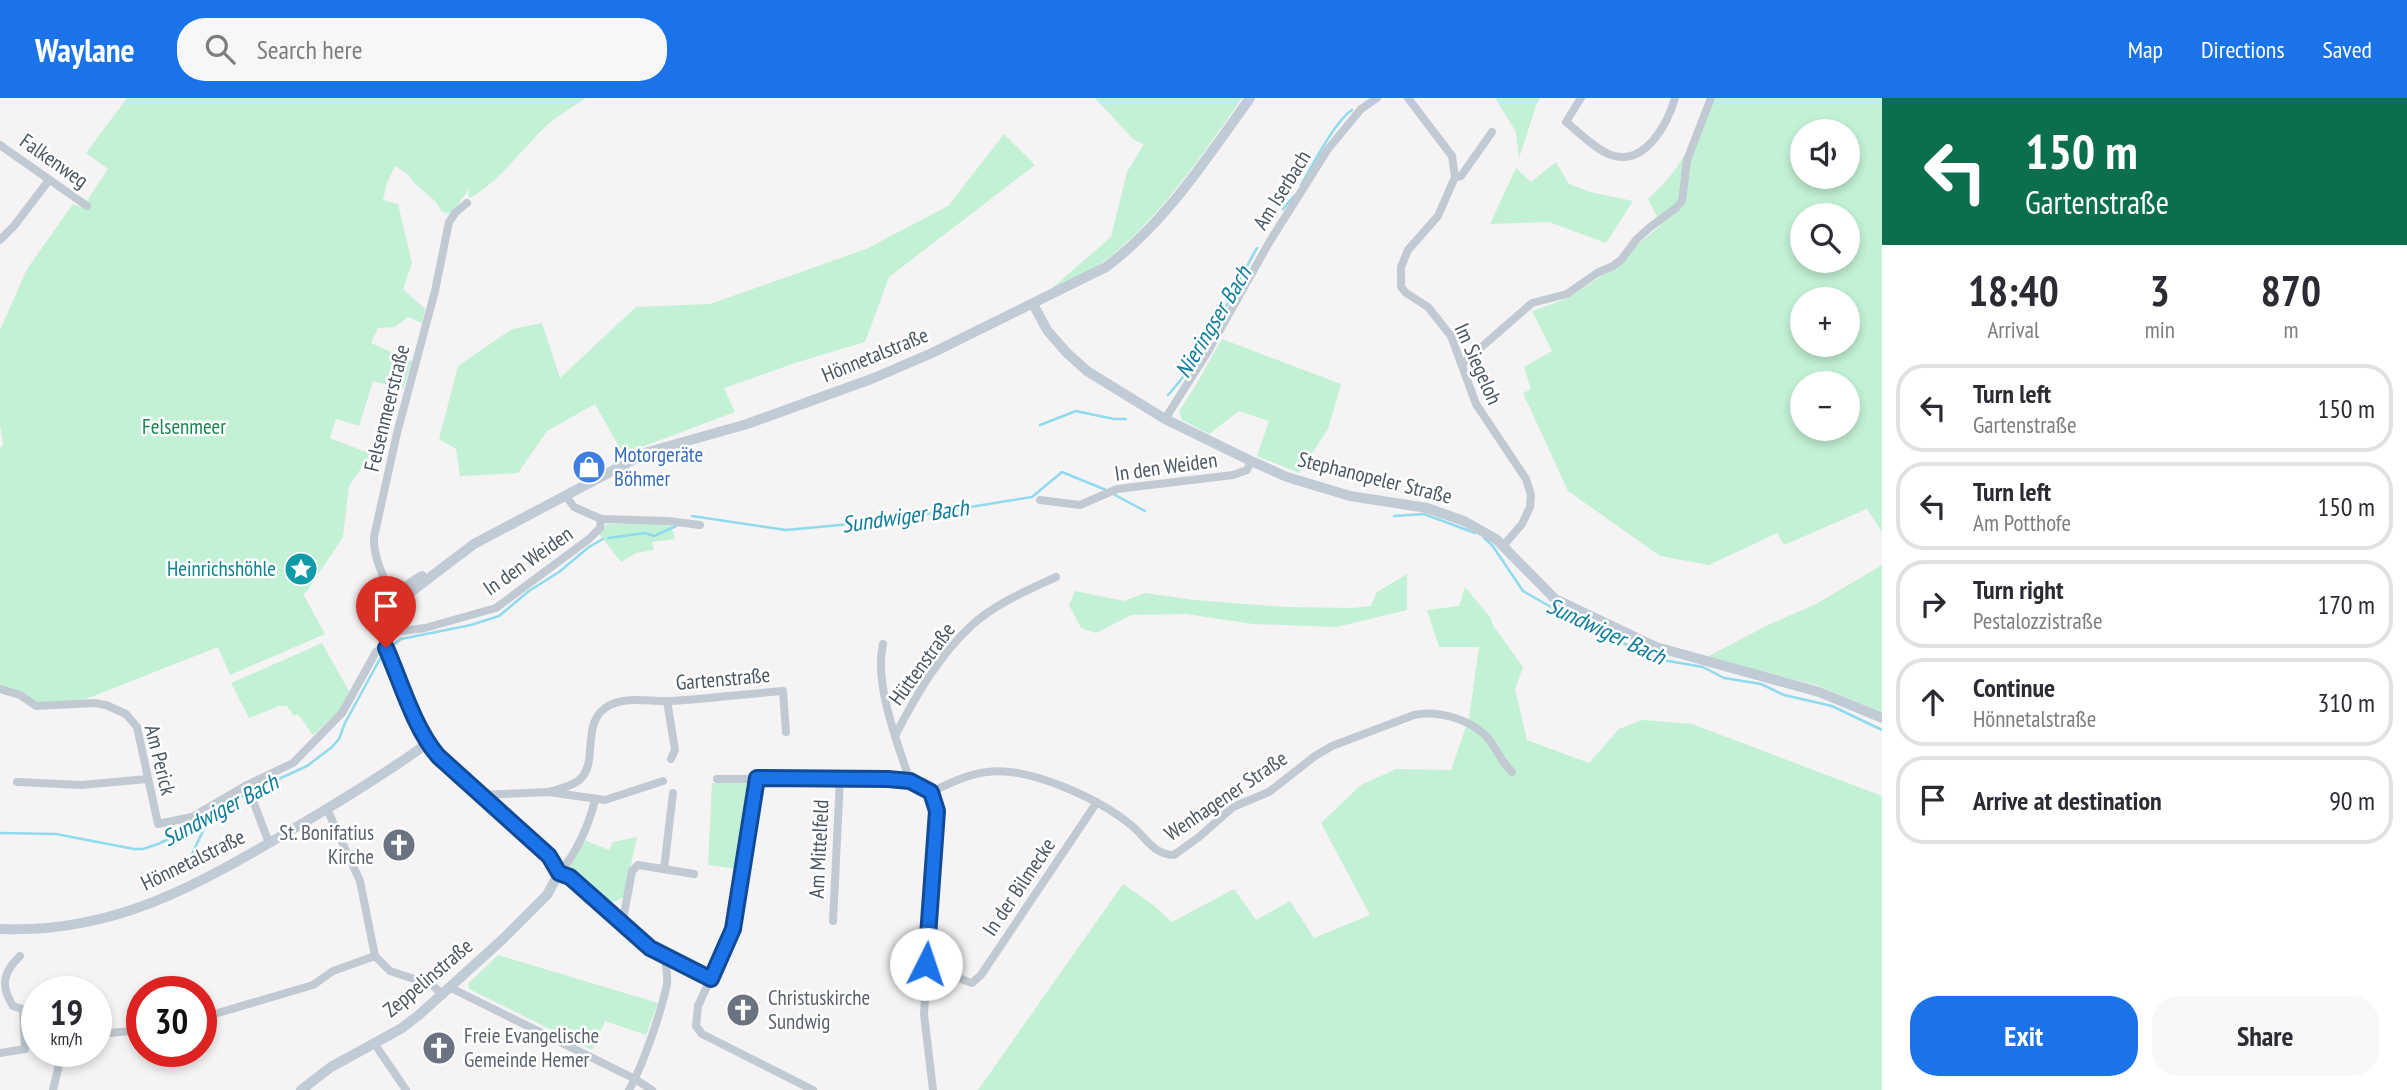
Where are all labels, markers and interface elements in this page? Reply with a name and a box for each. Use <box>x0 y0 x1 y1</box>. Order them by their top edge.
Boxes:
search box <box>177 18 667 81</box>
text: Waylane <box>35 28 135 71</box>
icon: search <box>201 30 239 68</box>
text: Search here <box>257 33 362 66</box>
text: Map <box>2128 34 2163 65</box>
text: Directions <box>2201 34 2285 65</box>
text: Saved <box>2323 34 2372 65</box>
map controls <box>1790 119 1860 441</box>
button: sound <box>1790 119 1860 189</box>
text: 150 m <box>2025 119 2138 183</box>
icon: left <box>1910 126 2001 217</box>
street label: Falkenweg <box>15 127 94 194</box>
street label: Am Iserbach <box>1247 145 1317 235</box>
text: Gartenstraße <box>2025 181 2169 223</box>
button: search <box>1790 203 1860 273</box>
water label: Nieringser Bach <box>1168 259 1258 383</box>
text: 18:40 <box>1968 263 2059 318</box>
text: 3 <box>2150 263 2170 318</box>
text: 870 <box>2261 263 2321 318</box>
button: + <box>1790 287 1860 357</box>
text: Arrival <box>1987 315 2039 344</box>
text: min <box>2145 315 2175 344</box>
text: m <box>2283 315 2298 344</box>
street label: Im Siegeloh <box>1449 319 1508 409</box>
street label: Hönnetalstraße <box>818 321 932 388</box>
street label: Felsenmeerstraße <box>358 342 415 474</box>
button: − <box>1790 371 1860 441</box>
text: Turn left <box>1973 377 2051 410</box>
icon: left <box>1914 389 1952 427</box>
text: 150 m <box>2317 392 2375 425</box>
text: Gartenstraße <box>1973 410 2076 439</box>
park label: Felsenmeer <box>142 413 226 440</box>
place label: Motorgeräte Böhmer <box>614 441 703 492</box>
street label: Stephanopeler Straße <box>1295 445 1455 510</box>
street label: In den Weiden <box>1113 446 1219 487</box>
shop icon: Motorgeräte Böhmer <box>570 448 608 486</box>
text: Turn left <box>1973 475 2051 508</box>
icon: left <box>1914 487 1952 525</box>
text: 150 m <box>2317 490 2375 523</box>
water label: Sundwiger Bach <box>840 492 972 539</box>
text: Am Potthofe <box>1973 508 2071 537</box>
street label: In den Weiden <box>478 520 578 601</box>
place icon: Heinrichshöhle <box>282 550 320 588</box>
place label: Heinrichshöhle <box>167 555 276 582</box>
text: Turn right <box>1973 573 2064 606</box>
pin <box>356 576 416 648</box>
icon: right <box>1914 585 1952 623</box>
icon: arrive <box>367 587 405 625</box>
text: 170 m <box>2317 588 2375 621</box>
water label: Sundwiger Bach <box>1542 590 1672 671</box>
text: Pestalozzistraße <box>1973 606 2102 635</box>
street label: Hüttenstraße <box>883 617 961 710</box>
street label: Gartenstraße <box>675 661 771 696</box>
text: Continue <box>1973 671 2055 704</box>
icon: ahead <box>1914 683 1952 721</box>
text: 310 m <box>2317 686 2375 719</box>
text: Hönnetalstraße <box>1973 704 2096 733</box>
street label: Am Perick <box>139 722 182 798</box>
street label: Wenhagener Straße <box>1159 745 1292 847</box>
water label: Sundwiger Bach <box>157 766 284 852</box>
icon: arrive <box>1914 781 1952 819</box>
text: Arrive at destination <box>1973 784 2162 817</box>
text: 90 m <box>2329 784 2375 817</box>
street label: Am Mittelfeld <box>802 799 835 899</box>
place label: St. Bonifatius Kirche <box>279 819 374 870</box>
street label: Hönnetalstraße <box>136 823 249 896</box>
church icon: St. Bonifatius Kirche <box>380 826 418 864</box>
street label: In der Bilmecke <box>976 833 1061 941</box>
position arrow <box>889 927 963 1001</box>
street label: Zeppelinstraße <box>377 932 478 1023</box>
speed limit sign: 30 <box>126 976 217 1067</box>
place label: Christuskirche Sundwig <box>768 984 870 1035</box>
text: 19 <box>50 989 83 1035</box>
church icon: Christuskirche Sundwig <box>724 991 762 1029</box>
button: Exit <box>1910 996 2138 1076</box>
button: Share <box>2152 996 2379 1076</box>
place label: Freie Evangelische Gemeinde Hemer <box>464 1022 599 1073</box>
text: km/h <box>51 1027 82 1050</box>
church icon: Freie Evangelische Gemeinde Hemer <box>420 1029 458 1067</box>

